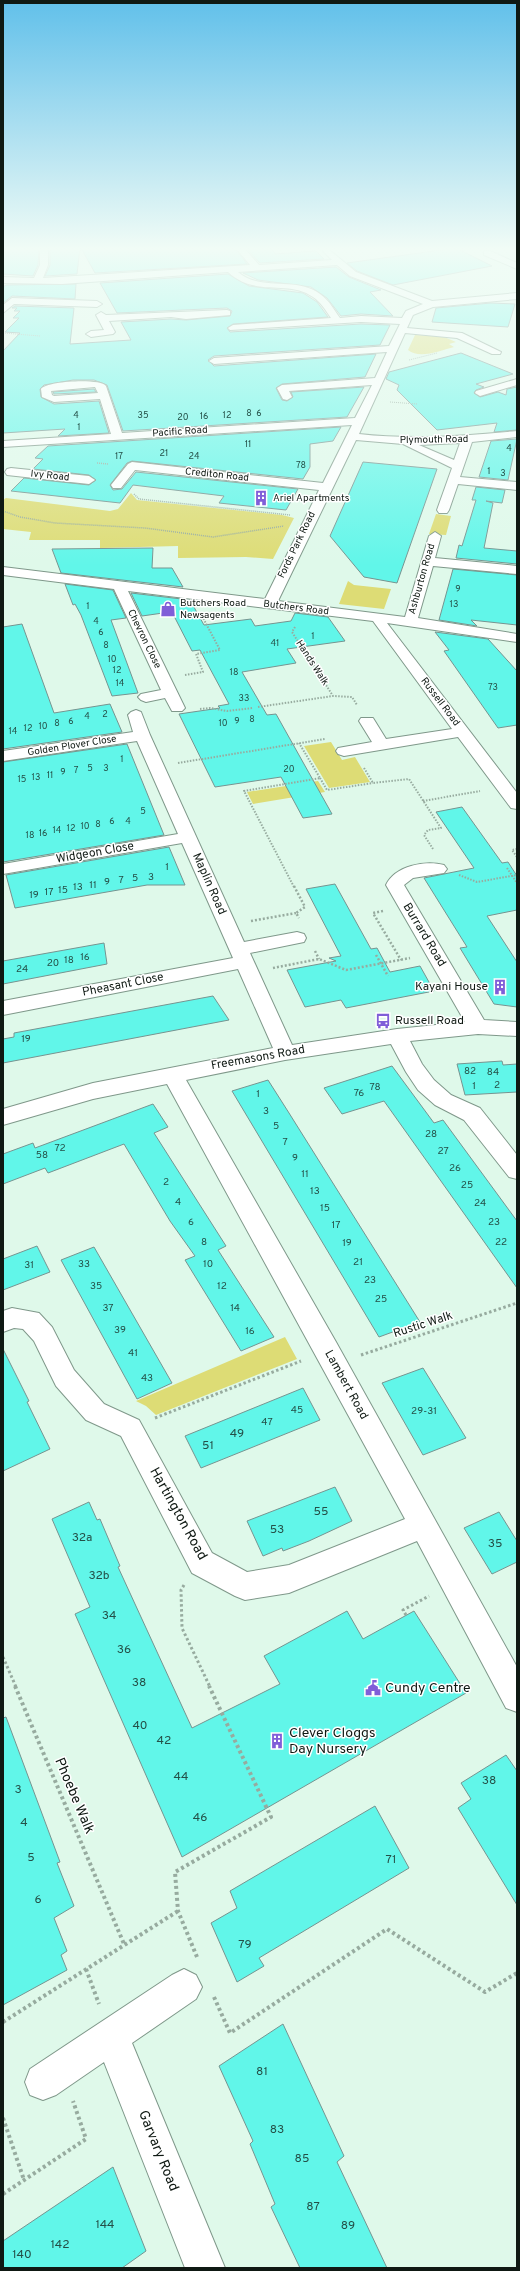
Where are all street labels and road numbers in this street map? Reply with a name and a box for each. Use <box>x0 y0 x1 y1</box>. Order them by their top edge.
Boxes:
street label: Pacific Road <box>152 424 208 440</box>
street label: Plymouth Road <box>399 433 469 447</box>
street label: Crediton Road <box>184 465 250 485</box>
street label: Ivy Road <box>30 467 70 485</box>
street label: Fords Park Road <box>275 509 319 581</box>
street label: Ashburton Road <box>406 542 438 616</box>
street label: Butchers Road <box>262 598 330 618</box>
street label: Chevron Close <box>124 607 164 671</box>
street label: Hands Walk <box>292 638 332 688</box>
street label: Russell Road <box>417 675 463 729</box>
street label: Golden Plover Close <box>27 733 117 759</box>
street label: Widgeon Close <box>55 838 135 868</box>
street label: Maplin Road <box>188 851 230 917</box>
street label: Burrard Road <box>399 900 449 970</box>
street label: Pheasant Close <box>81 969 165 1001</box>
street label: Freemasons Road <box>210 1042 306 1074</box>
street label: Rustic Walk <box>391 1308 455 1342</box>
street label: Lambert Road <box>320 1348 372 1422</box>
street label: Hartington Road <box>145 1465 211 1563</box>
street label: Phoebe Walk <box>50 1755 98 1837</box>
street label: Garvary Road <box>134 2108 182 2194</box>

